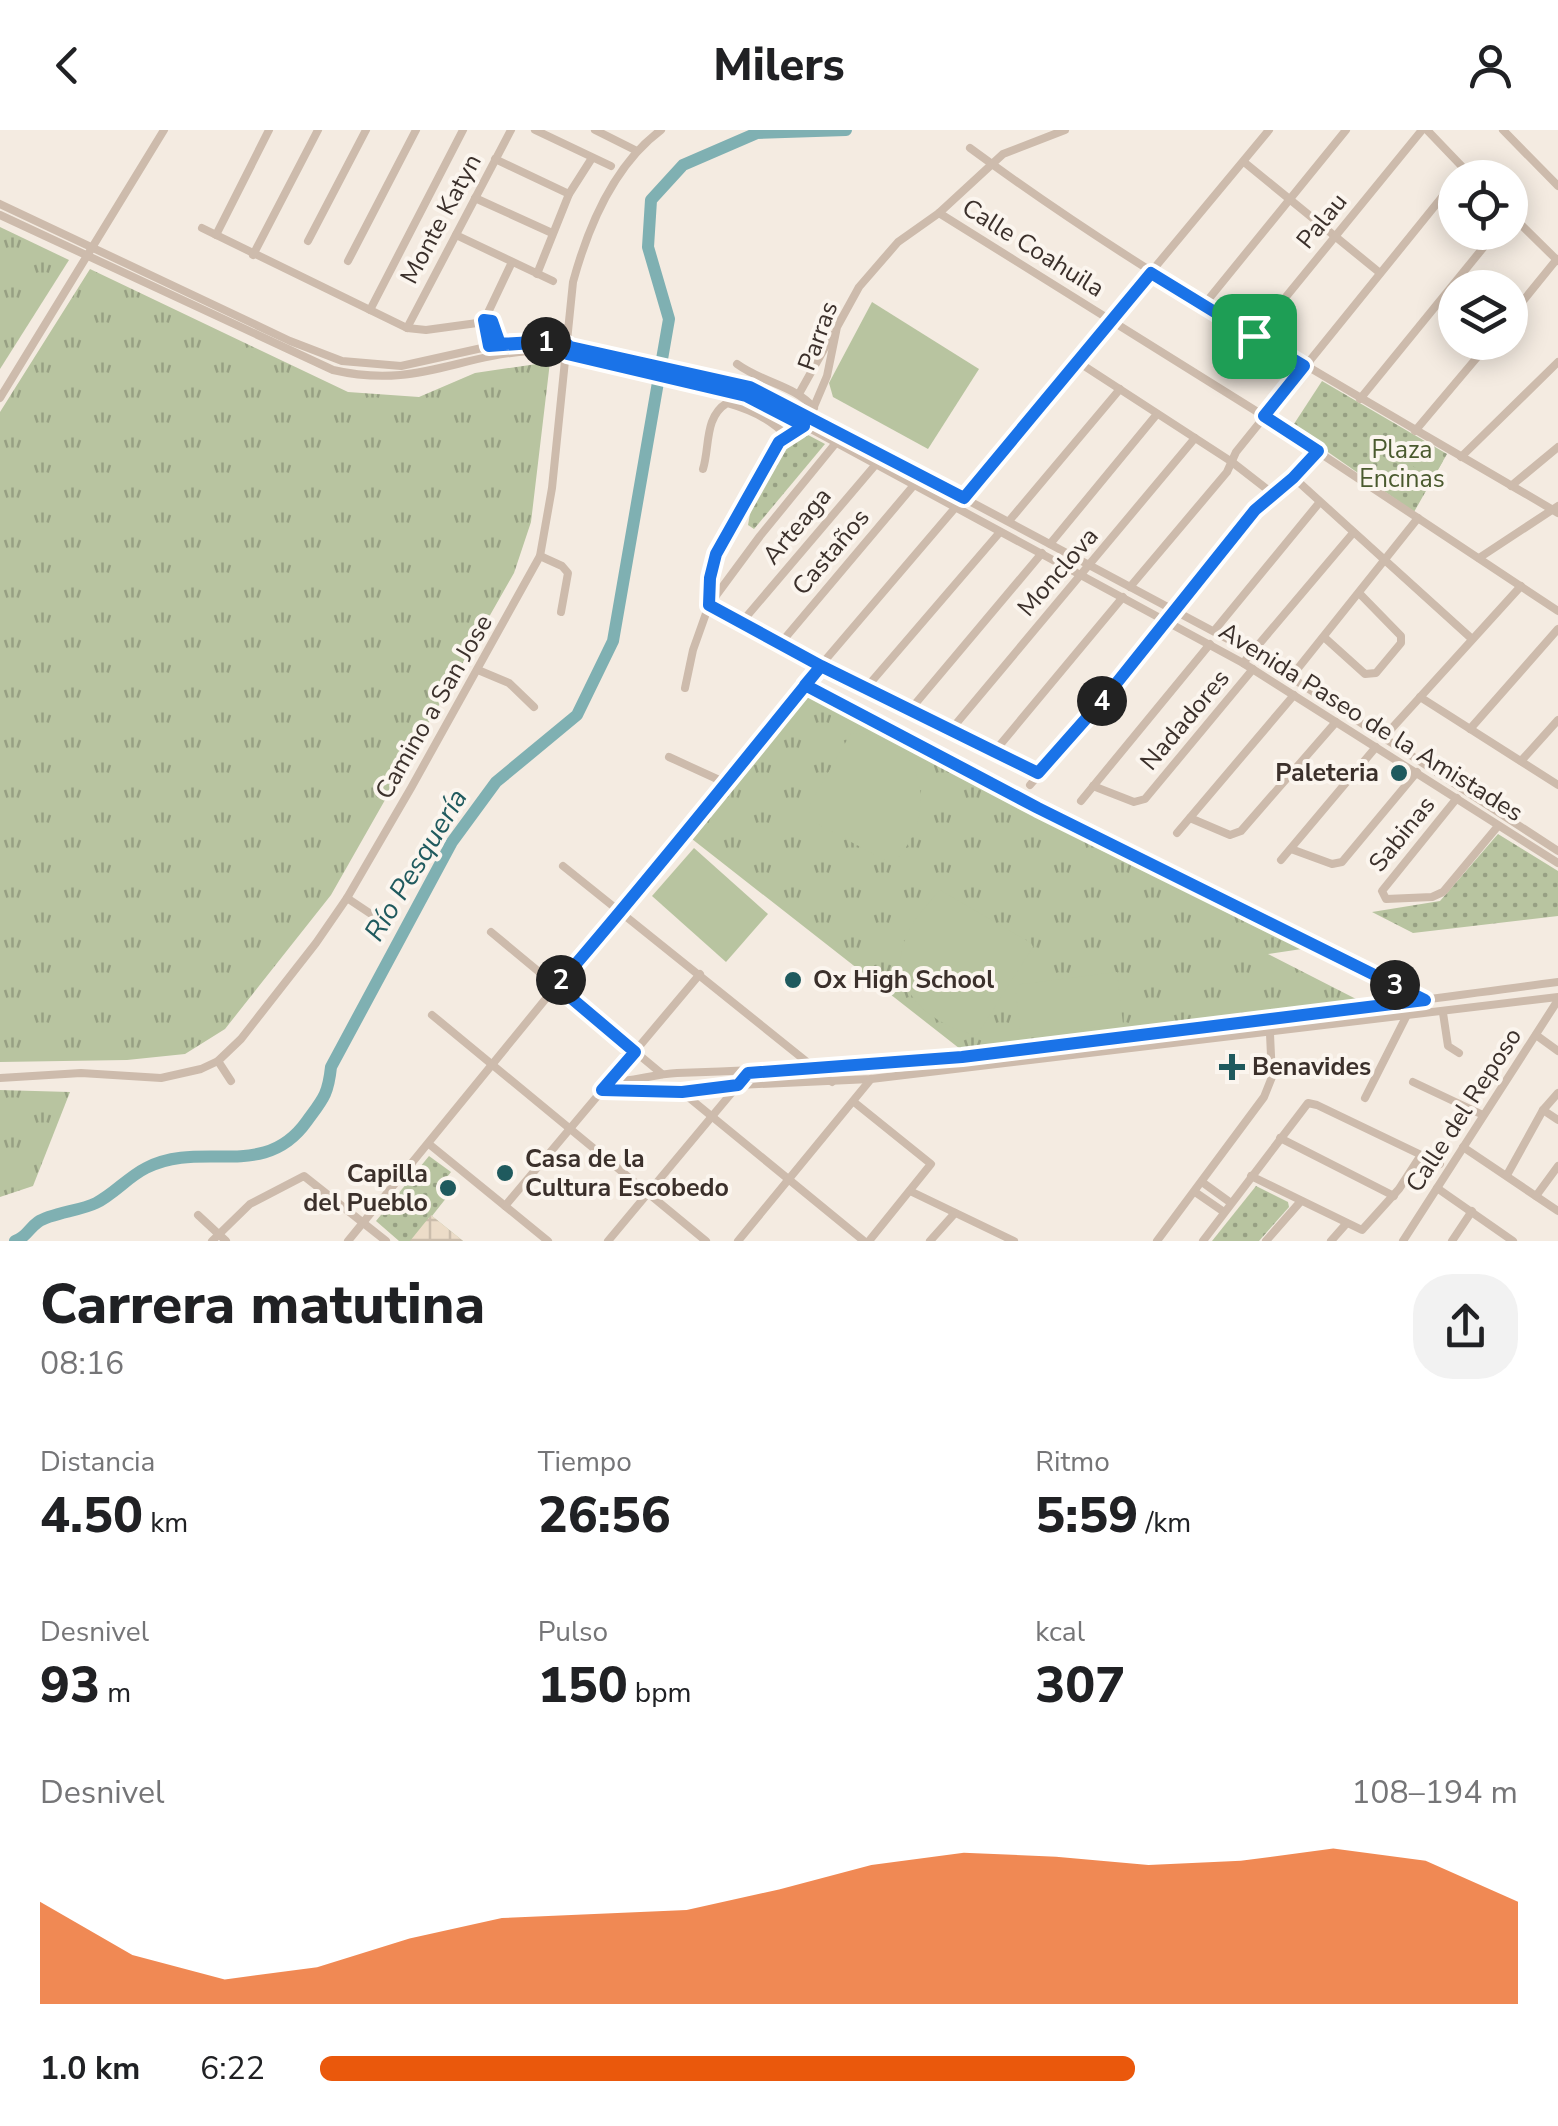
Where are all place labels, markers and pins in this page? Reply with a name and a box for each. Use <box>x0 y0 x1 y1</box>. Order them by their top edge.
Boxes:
pin <box>1212 294 1297 379</box>
pin: 1 <box>521 317 571 367</box>
pin: 4 <box>1077 676 1127 726</box>
place label: Paleteria <box>1275 756 1379 790</box>
marker: Paleteria <box>1388 762 1410 784</box>
pin: 2 <box>536 955 586 1005</box>
pin: 3 <box>1370 960 1420 1010</box>
place label: Ox High School <box>813 963 994 997</box>
marker: Ox High School <box>782 969 804 991</box>
place label: Benavides <box>1252 1050 1371 1084</box>
marker: Benavides <box>1221 1056 1243 1078</box>
place label: Casa de la Cultura Escobedo <box>525 1142 729 1205</box>
place label: Capilla del Pueblo <box>303 1157 428 1220</box>
marker: Casa de la Cultura Escobedo <box>494 1162 516 1184</box>
marker: Capilla del Pueblo <box>437 1177 459 1199</box>

